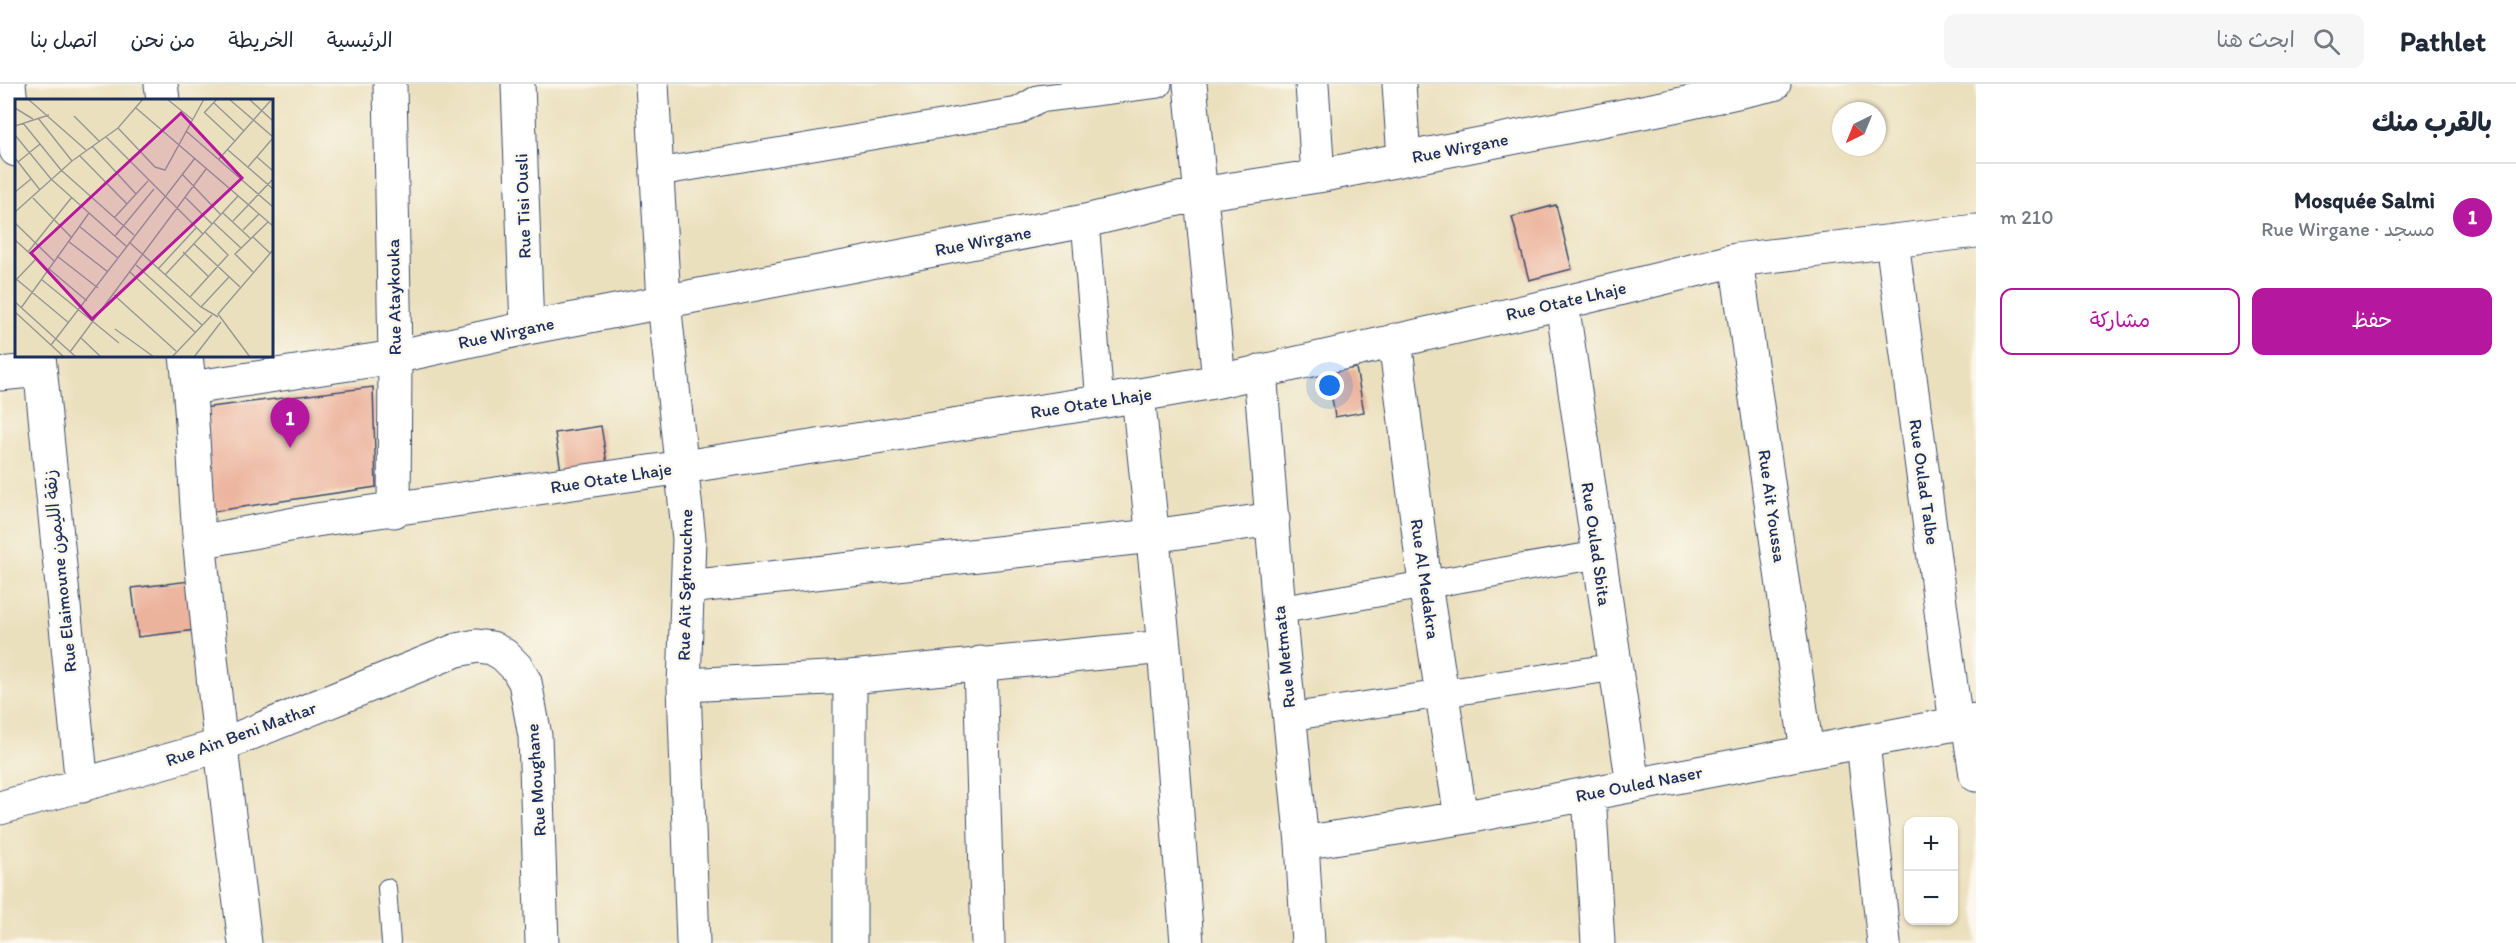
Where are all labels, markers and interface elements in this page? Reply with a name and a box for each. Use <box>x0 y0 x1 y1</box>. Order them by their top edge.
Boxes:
search box <box>1944 14 2364 68</box>
text: Pathlet <box>2400 24 2486 58</box>
icon: search <box>2310 25 2343 58</box>
text: ابحث هنا <box>2216 26 2295 53</box>
text: اتصل بنا <box>30 27 98 52</box>
text: من نحن <box>131 27 195 52</box>
text: الخريطة <box>228 27 294 52</box>
text: الرئيسية <box>327 27 393 52</box>
inset map <box>15 99 273 357</box>
north arrow <box>1832 102 1886 156</box>
text: بالقرب منك <box>2372 106 2492 138</box>
street label: Rue Wirgane <box>1410 128 1510 168</box>
street label: Rue Tisi Ousli <box>510 153 536 259</box>
text: Mosquée Salmi <box>2294 187 2435 214</box>
text: 210 m <box>2000 205 2053 229</box>
text: 1 <box>2468 205 2477 229</box>
text: مسجد · Rue Wirgane <box>2261 217 2435 241</box>
street label: Rue Wirgane <box>933 221 1033 261</box>
street label: Rue Ataykouka <box>382 238 406 355</box>
street label: Rue Otate Lhaje <box>1504 276 1628 326</box>
button: مشاركة <box>2000 288 2240 355</box>
button: حفظ <box>2252 288 2492 355</box>
street label: Rue Wirgane <box>456 312 556 354</box>
your location <box>1315 371 1344 400</box>
street label: Rue Otate Lhaje <box>1029 383 1153 423</box>
pin: 1 <box>270 398 310 448</box>
street label: Rue Oulad Talbe <box>1904 418 1944 546</box>
street label: Rue Ait Youssa <box>1753 448 1791 565</box>
street label: Rue Otate Lhaje <box>549 458 673 498</box>
street label: Rue Elaimoune زنقة الليمون <box>38 468 83 673</box>
street label: Rue Oulad Sbita <box>1576 481 1616 608</box>
street label: Rue Ait Sghrouchne <box>673 509 697 661</box>
street label: Rue Al Medakra <box>1406 517 1444 641</box>
street label: Rue Metmata <box>1268 605 1300 709</box>
street label: Rue Ain Beni Mathar <box>163 696 320 771</box>
street label: Rue Moughane <box>521 723 551 837</box>
street label: Rue Ouled Naser <box>1574 761 1705 807</box>
map controls <box>1904 817 1958 925</box>
button: + <box>1904 817 1958 871</box>
button: − <box>1904 871 1958 925</box>

